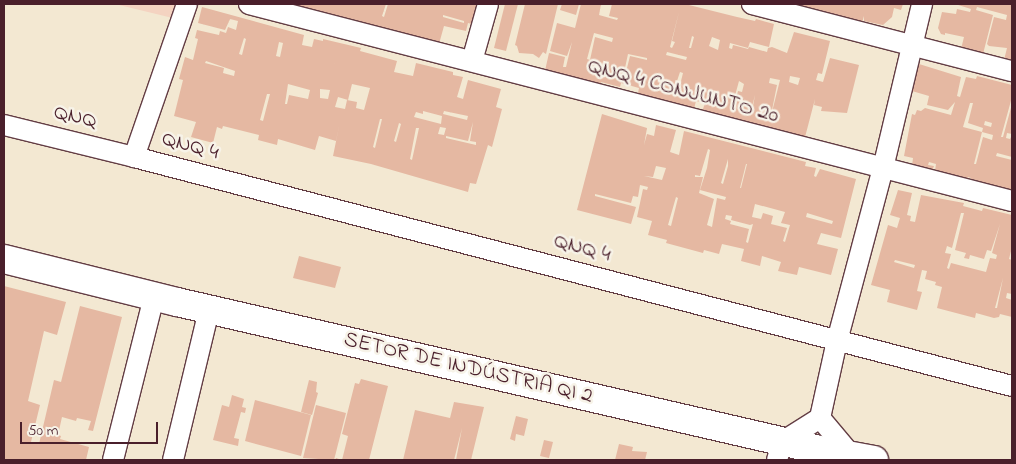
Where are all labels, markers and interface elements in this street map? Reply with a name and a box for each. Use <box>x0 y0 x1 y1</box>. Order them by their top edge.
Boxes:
street label: QNQ 4 CONJUNTO 20 <box>585 54 781 130</box>
street label: QNQ <box>51 100 99 136</box>
street label: QNQ 4 <box>159 127 221 167</box>
street label: QNQ 4 <box>551 229 613 269</box>
street label: SETOR DE INDÚSTRIA QI 2 <box>341 327 595 411</box>
scale bar <box>22 412 160 444</box>
text: 50 m <box>28 420 58 442</box>

